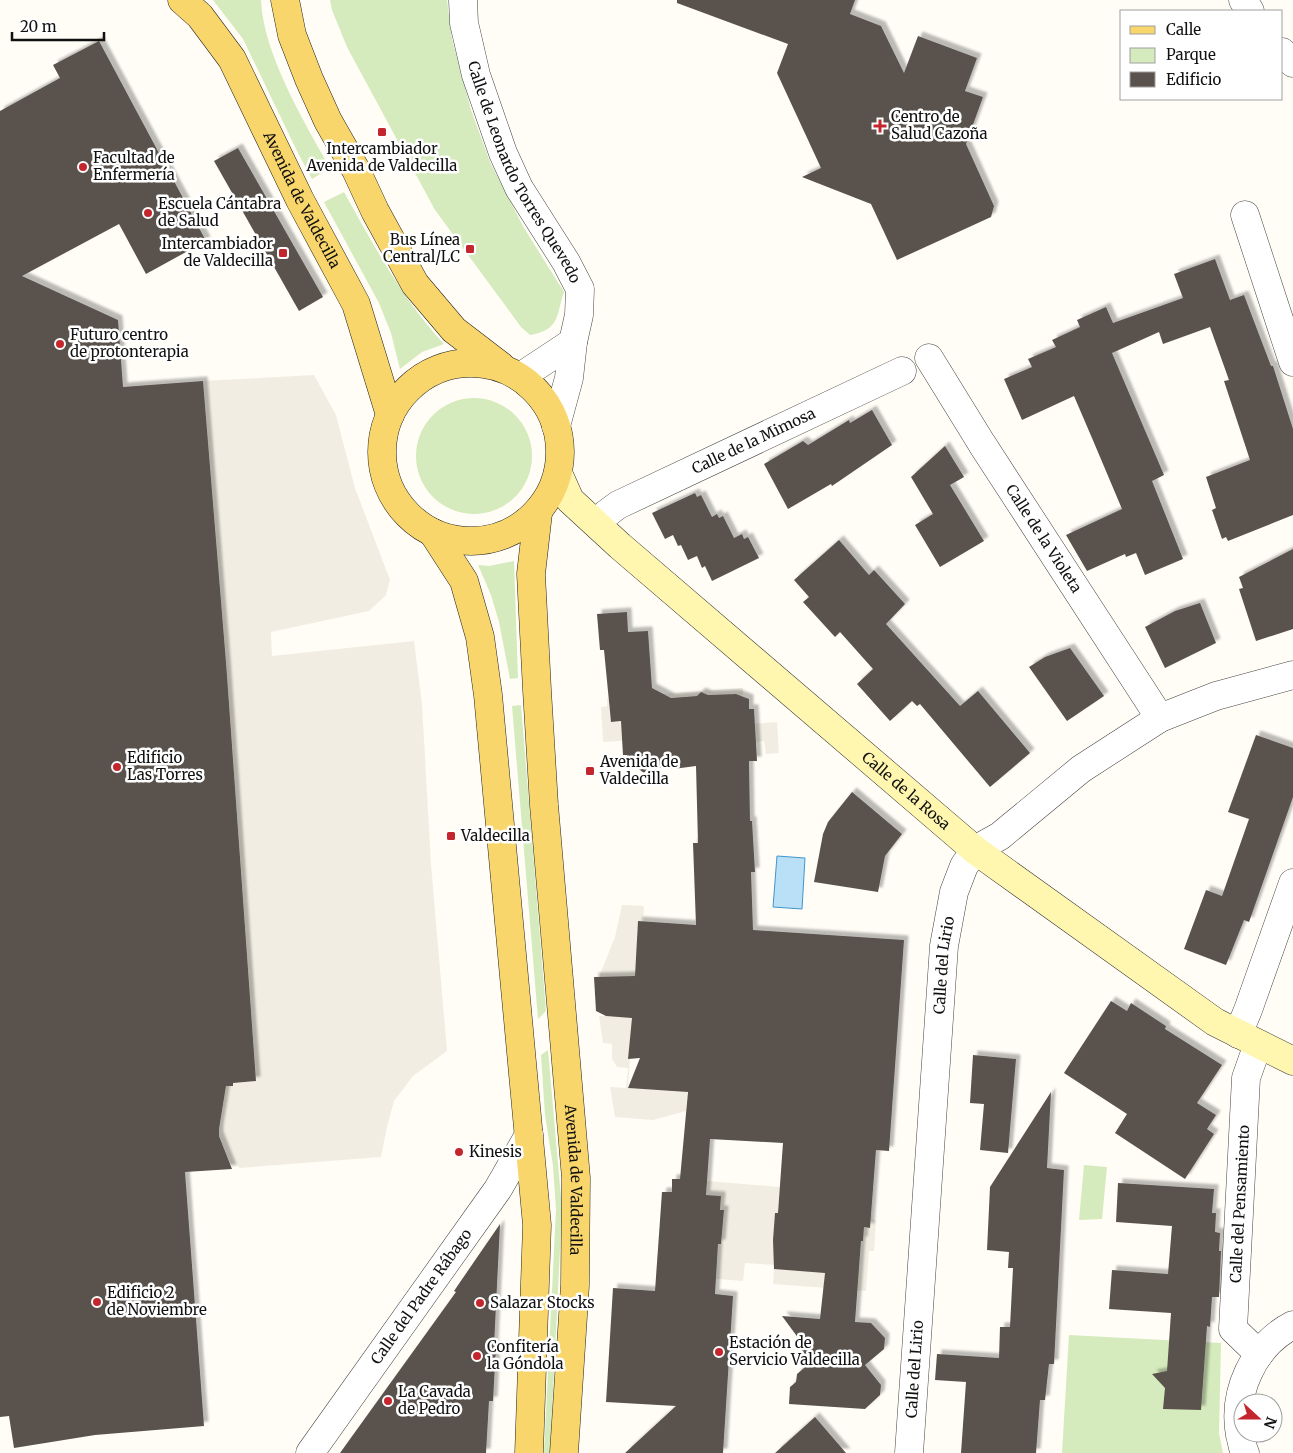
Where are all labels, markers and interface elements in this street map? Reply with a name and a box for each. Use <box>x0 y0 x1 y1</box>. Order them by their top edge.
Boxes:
scale bar <box>12 10 105 42</box>
legend <box>1120 10 1283 100</box>
text: 20 m <box>20 17 57 36</box>
text: Calle <box>1166 20 1201 39</box>
text: Parque <box>1166 45 1216 64</box>
street label: Calle de Leonardo Torres Quevedo <box>464 59 585 286</box>
text: Edificio <box>1166 70 1222 89</box>
place label: Centro de Salud Cazoña <box>891 107 988 143</box>
marker: Centro de Salud Cazoña <box>873 119 887 133</box>
marker: Intercambiador Avenida de Valdecilla <box>376 126 388 138</box>
street label: Avenida de Valdecilla <box>259 127 345 271</box>
place label: Intercambiador Avenida de Valdecilla <box>306 139 457 175</box>
place label: Facultad de Enfermería <box>93 148 175 184</box>
marker: Facultad de Enfermería <box>77 161 89 173</box>
place label: Escuela Cántabra de Salud <box>158 194 281 230</box>
marker: Escuela Cántabra de Salud <box>142 207 154 219</box>
place label: Bus Línea Central/LC <box>383 230 460 266</box>
place label: Intercambiador de Valdecilla <box>161 234 273 270</box>
marker: Bus Línea Central/LC <box>464 243 476 255</box>
marker: Intercambiador de Valdecilla <box>277 247 289 259</box>
place label: Futuro centro de protonterapia <box>70 325 189 361</box>
marker: Futuro centro de protonterapia <box>54 338 66 350</box>
street label: Calle de la Mimosa <box>689 403 818 478</box>
street label: Calle de la Violeta <box>1002 481 1086 596</box>
street label: Calle de la Rosa <box>858 747 954 834</box>
place label: Edificio Las Torres <box>127 748 203 784</box>
place label: Avenida de Valdecilla <box>599 752 679 788</box>
marker: Edificio Las Torres <box>111 761 123 773</box>
marker: Avenida de Valdecilla <box>584 765 596 777</box>
place label: Valdecilla <box>460 826 530 845</box>
marker: Valdecilla <box>445 830 457 842</box>
street label: Calle del Lirio <box>929 914 958 1015</box>
street label: Avenida de Valdecilla <box>561 1103 586 1255</box>
street label: Calle del Pensamiento <box>1226 1124 1253 1283</box>
place label: Kinesis <box>469 1142 522 1161</box>
marker: Kinesis <box>453 1146 465 1158</box>
street label: Calle del Padre Rábago <box>366 1225 476 1368</box>
place label: Edificio 2 de Noviembre <box>107 1283 207 1319</box>
place label: Salazar Stocks <box>490 1293 595 1312</box>
marker: Edificio 2 de Noviembre <box>91 1296 103 1308</box>
marker: Salazar Stocks <box>474 1297 486 1309</box>
street label: Calle del Lirio <box>901 1319 927 1419</box>
place label: Estación de Servicio Valdecilla <box>729 1333 860 1369</box>
place label: Confitería la Góndola <box>487 1337 564 1373</box>
marker: Estación de Servicio Valdecilla <box>713 1346 725 1358</box>
marker: Confitería la Góndola <box>471 1350 483 1362</box>
place label: La Cavada de Pedro <box>398 1382 471 1418</box>
north arrow <box>1233 1393 1283 1443</box>
marker: La Cavada de Pedro <box>382 1395 394 1407</box>
text: N <box>1260 1414 1281 1431</box>

